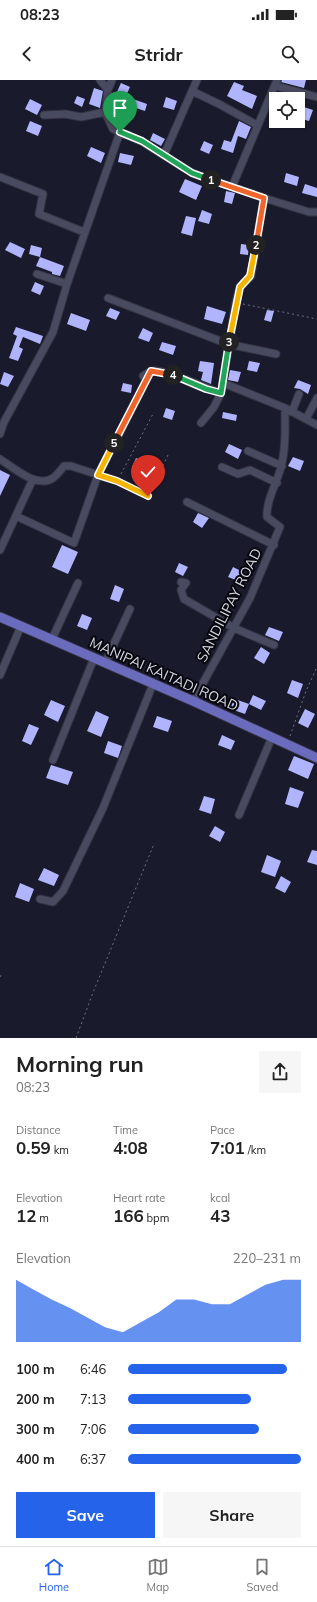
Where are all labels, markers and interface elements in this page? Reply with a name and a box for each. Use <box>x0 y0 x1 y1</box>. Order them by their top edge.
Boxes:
text: 08:23 <box>20 5 60 24</box>
icon: back <box>16 43 38 65</box>
text: Stridr <box>134 43 183 66</box>
icon: search <box>279 43 301 65</box>
pin <box>103 91 137 132</box>
map controls <box>269 92 305 128</box>
button: locate <box>269 92 305 128</box>
icon: arrive <box>109 97 131 119</box>
pin: 1 <box>201 170 221 190</box>
text: 1 <box>208 173 214 187</box>
pin: 2 <box>246 235 266 255</box>
text: 2 <box>253 238 259 252</box>
pin: 3 <box>219 332 239 352</box>
text: 3 <box>226 335 232 349</box>
pin: 4 <box>163 365 183 385</box>
text: 4 <box>170 368 176 382</box>
pin: 5 <box>104 433 124 453</box>
text: 5 <box>111 436 117 450</box>
pin <box>131 455 165 496</box>
icon: check <box>137 461 159 483</box>
street label: SANDILIPAY ROAD <box>193 545 265 665</box>
street label: MANIPAI KAITADI ROAD <box>87 633 241 715</box>
text: Morning run <box>16 1050 144 1078</box>
button: share <box>259 1051 301 1093</box>
text: 08:23 <box>16 1079 50 1095</box>
text: Distance <box>16 1123 60 1137</box>
text: Time <box>113 1123 138 1137</box>
text: Pace <box>210 1123 235 1137</box>
text: 0.59 <box>16 1137 51 1158</box>
text: 4:08 <box>113 1137 148 1158</box>
text: 7:01 <box>210 1137 245 1158</box>
text: km <box>51 1143 69 1157</box>
text: /km <box>245 1143 266 1157</box>
text: Elevation <box>16 1191 63 1205</box>
text: Heart rate <box>113 1191 165 1205</box>
text: kcal <box>210 1191 230 1205</box>
text: 12 <box>16 1205 36 1226</box>
text: 166 <box>113 1205 144 1226</box>
text: 43 <box>210 1205 230 1226</box>
text: m <box>36 1211 49 1225</box>
text: bpm <box>144 1211 169 1225</box>
text: Elevation <box>16 1250 71 1266</box>
text: 220–231 m <box>233 1250 301 1266</box>
text: 100 m <box>16 1361 55 1377</box>
text: 6:46 <box>80 1361 106 1377</box>
text: 200 m <box>16 1391 55 1407</box>
text: 7:13 <box>80 1391 106 1407</box>
text: 300 m <box>16 1421 55 1437</box>
text: 7:06 <box>80 1421 106 1437</box>
text: 400 m <box>16 1451 55 1467</box>
text: 6:37 <box>80 1451 106 1467</box>
button: Save <box>16 1492 155 1538</box>
button: Share <box>163 1492 301 1538</box>
tab: Home <box>39 1556 69 1594</box>
tab: Map <box>146 1556 169 1594</box>
tab: Saved <box>247 1556 278 1594</box>

